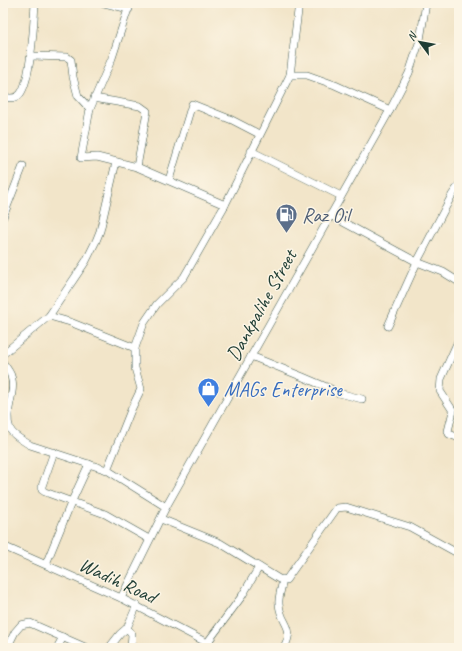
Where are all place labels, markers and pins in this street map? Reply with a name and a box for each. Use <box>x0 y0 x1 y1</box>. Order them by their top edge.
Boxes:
fuel station icon: Raz Oil <box>274 202 300 235</box>
place label: Raz Oil <box>302 203 353 228</box>
shop icon: MAGs Enterprise <box>195 376 221 409</box>
place label: MAGs Enterprise <box>224 377 343 402</box>

